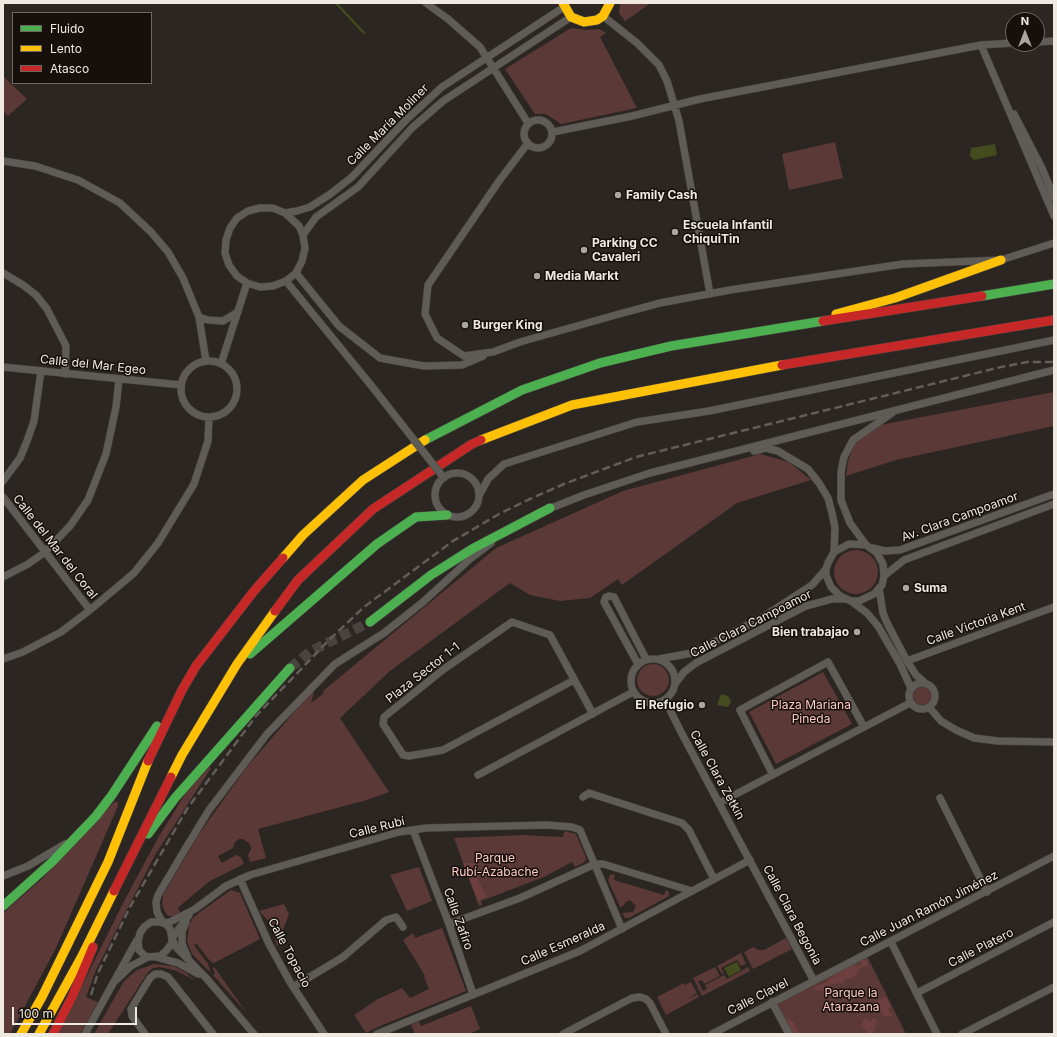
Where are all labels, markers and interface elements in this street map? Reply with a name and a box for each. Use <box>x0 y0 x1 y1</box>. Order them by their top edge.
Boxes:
legend <box>12 12 152 84</box>
north arrow <box>1005 12 1045 52</box>
text: N <box>1021 14 1029 28</box>
text: Fluido <box>50 21 85 36</box>
text: Lento <box>50 41 82 56</box>
text: Atasco <box>50 61 89 76</box>
street label: Calle María Moliner <box>344 81 432 169</box>
place label: Family Cash <box>626 188 697 202</box>
marker: Family Cash <box>613 190 623 200</box>
place label: Escuela Infantil ChiquiTin <box>683 218 772 246</box>
marker: Escuela Infantil ChiquiTin <box>670 227 680 237</box>
place label: Parking CC Cavaleri <box>592 236 658 264</box>
marker: Parking CC Cavaleri <box>579 245 589 255</box>
place label: Media Markt <box>545 269 619 283</box>
marker: Media Markt <box>532 271 542 281</box>
place label: Burger King <box>473 318 542 332</box>
marker: Burger King <box>460 320 470 330</box>
street label: Calle del Mar Egeo <box>39 352 147 378</box>
street label: Av. Clara Campoamor <box>900 489 1020 545</box>
street label: Calle del Mar del Coral <box>10 492 100 602</box>
place label: Suma <box>914 581 947 595</box>
marker: Suma <box>901 583 911 593</box>
street label: Calle Clara Campoamor <box>688 587 814 661</box>
street label: Calle Victoria Kent <box>925 599 1027 649</box>
place label: Bien trabajao <box>772 625 849 639</box>
marker: Bien trabajao <box>852 627 862 637</box>
street label: Plaza Sector 1-1 <box>383 640 463 706</box>
place label: El Refugio <box>635 698 694 712</box>
park label: Plaza Mariana Pineda <box>771 698 851 726</box>
marker: El Refugio <box>697 700 707 710</box>
street label: Calle Clara Zetkin <box>687 728 747 822</box>
street label: Calle Rubí <box>348 814 406 842</box>
park label: Parque Rubí-Azabache <box>452 851 538 879</box>
street label: Calle Clara Begonia <box>760 863 824 967</box>
street label: Calle Juan Ramón Jiménez <box>857 868 1001 950</box>
street label: Calle Zafiro <box>440 886 476 952</box>
street label: Calle Topacio <box>265 916 313 990</box>
street label: Calle Esmeralda <box>519 919 607 969</box>
street label: Calle Platero <box>946 925 1016 971</box>
street label: Calle Clavel <box>725 976 791 1018</box>
park label: Parque la Atarazana <box>822 986 880 1014</box>
scale bar <box>14 999 139 1025</box>
text: 100 m <box>19 1006 53 1021</box>

